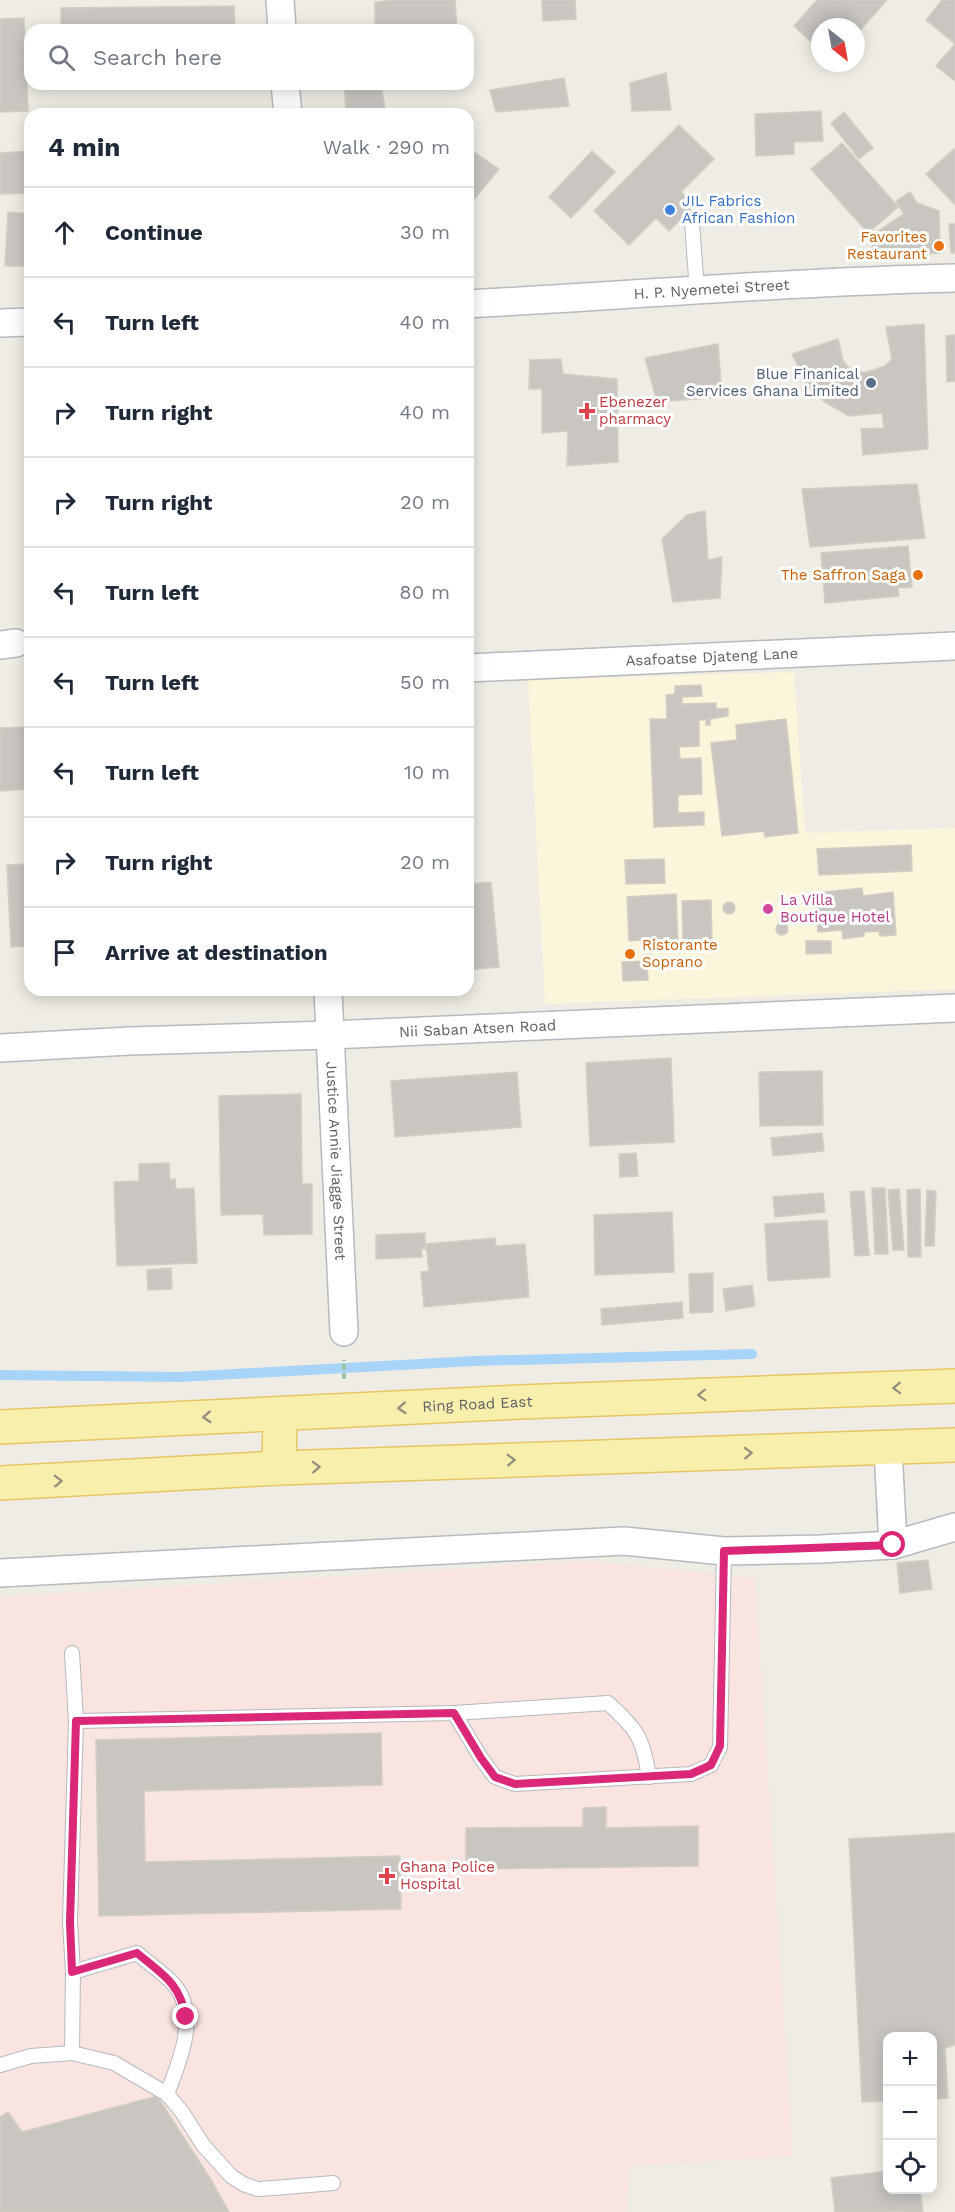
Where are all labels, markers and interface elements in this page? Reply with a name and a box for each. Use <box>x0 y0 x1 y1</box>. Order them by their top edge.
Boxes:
north arrow <box>811 18 865 72</box>
search box <box>24 24 474 90</box>
icon: search <box>45 41 78 74</box>
text: Search here <box>93 45 222 70</box>
text: 4 min <box>48 132 120 162</box>
text: Walk · 290 m <box>323 135 450 159</box>
place label: JIL Fabrics African Fashion <box>682 192 795 227</box>
marker: JIL Fabrics African Fashion <box>663 203 677 217</box>
icon: ahead <box>48 216 81 249</box>
text: Continue <box>105 220 203 245</box>
text: 30 m <box>400 220 450 244</box>
place label: Favorites Restaurant <box>847 228 928 263</box>
marker: Favorites Restaurant <box>932 239 946 253</box>
street label: H. P. Nyemetei Street <box>633 276 791 303</box>
icon: left <box>48 306 81 339</box>
text: Turn left <box>105 310 199 335</box>
text: 40 m <box>399 310 450 334</box>
place label: Blue Finanical Services Ghana Limited <box>686 365 859 400</box>
marker: Blue Finanical Services Ghana Limited <box>864 376 878 390</box>
place label: Ebenezer pharmacy <box>599 393 671 428</box>
icon: right <box>48 396 81 429</box>
text: Turn right <box>105 400 212 425</box>
text: 40 m <box>399 400 450 424</box>
marker: Ebenezer pharmacy <box>580 404 594 418</box>
icon: right <box>48 486 81 519</box>
text: Turn right <box>105 490 212 515</box>
text: 20 m <box>400 490 450 514</box>
place label: The Saffron Saga <box>781 566 906 584</box>
marker: The Saffron Saga <box>911 568 925 582</box>
icon: left <box>48 576 81 609</box>
text: Turn left <box>105 580 199 605</box>
text: 80 m <box>399 580 450 604</box>
street label: Asafoatse Djateng Lane <box>625 644 798 670</box>
icon: left <box>48 666 81 699</box>
text: Turn left <box>105 670 199 695</box>
text: 50 m <box>400 670 450 694</box>
icon: left <box>48 756 81 789</box>
text: Turn left <box>105 760 199 785</box>
text: 10 m <box>404 760 450 784</box>
icon: right <box>48 846 81 879</box>
text: Turn right <box>105 850 212 875</box>
text: 20 m <box>400 850 450 874</box>
place label: La Villa Boutique Hotel <box>780 891 890 926</box>
marker: La Villa Boutique Hotel <box>761 902 775 916</box>
icon: arrive <box>48 936 81 969</box>
place label: Ristorante Soprano <box>642 936 718 971</box>
text: Arrive at destination <box>105 940 328 965</box>
marker: Ristorante Soprano <box>623 947 637 961</box>
street label: Nii Saban Atsen Road <box>399 1016 556 1041</box>
street label: Justice Annie Jiagge Street <box>322 1061 350 1261</box>
one-way arrow <box>892 1382 901 1394</box>
one-way arrow <box>697 1389 706 1402</box>
street label: Ring Road East <box>422 1393 534 1416</box>
one-way arrow <box>397 1402 406 1415</box>
one-way arrow <box>203 1410 212 1423</box>
one-way arrow <box>743 1446 752 1459</box>
one-way arrow <box>506 1454 515 1467</box>
one-way arrow <box>312 1460 321 1473</box>
one-way arrow <box>54 1474 63 1487</box>
route start <box>879 1531 905 1557</box>
place label: Ghana Police Hospital <box>400 1858 495 1893</box>
marker: Ghana Police Hospital <box>378 1867 396 1885</box>
route end <box>172 2003 198 2029</box>
map controls <box>883 2032 937 2194</box>
button: + <box>883 2032 937 2086</box>
button: − <box>883 2086 937 2140</box>
button: locate <box>883 2140 937 2194</box>

